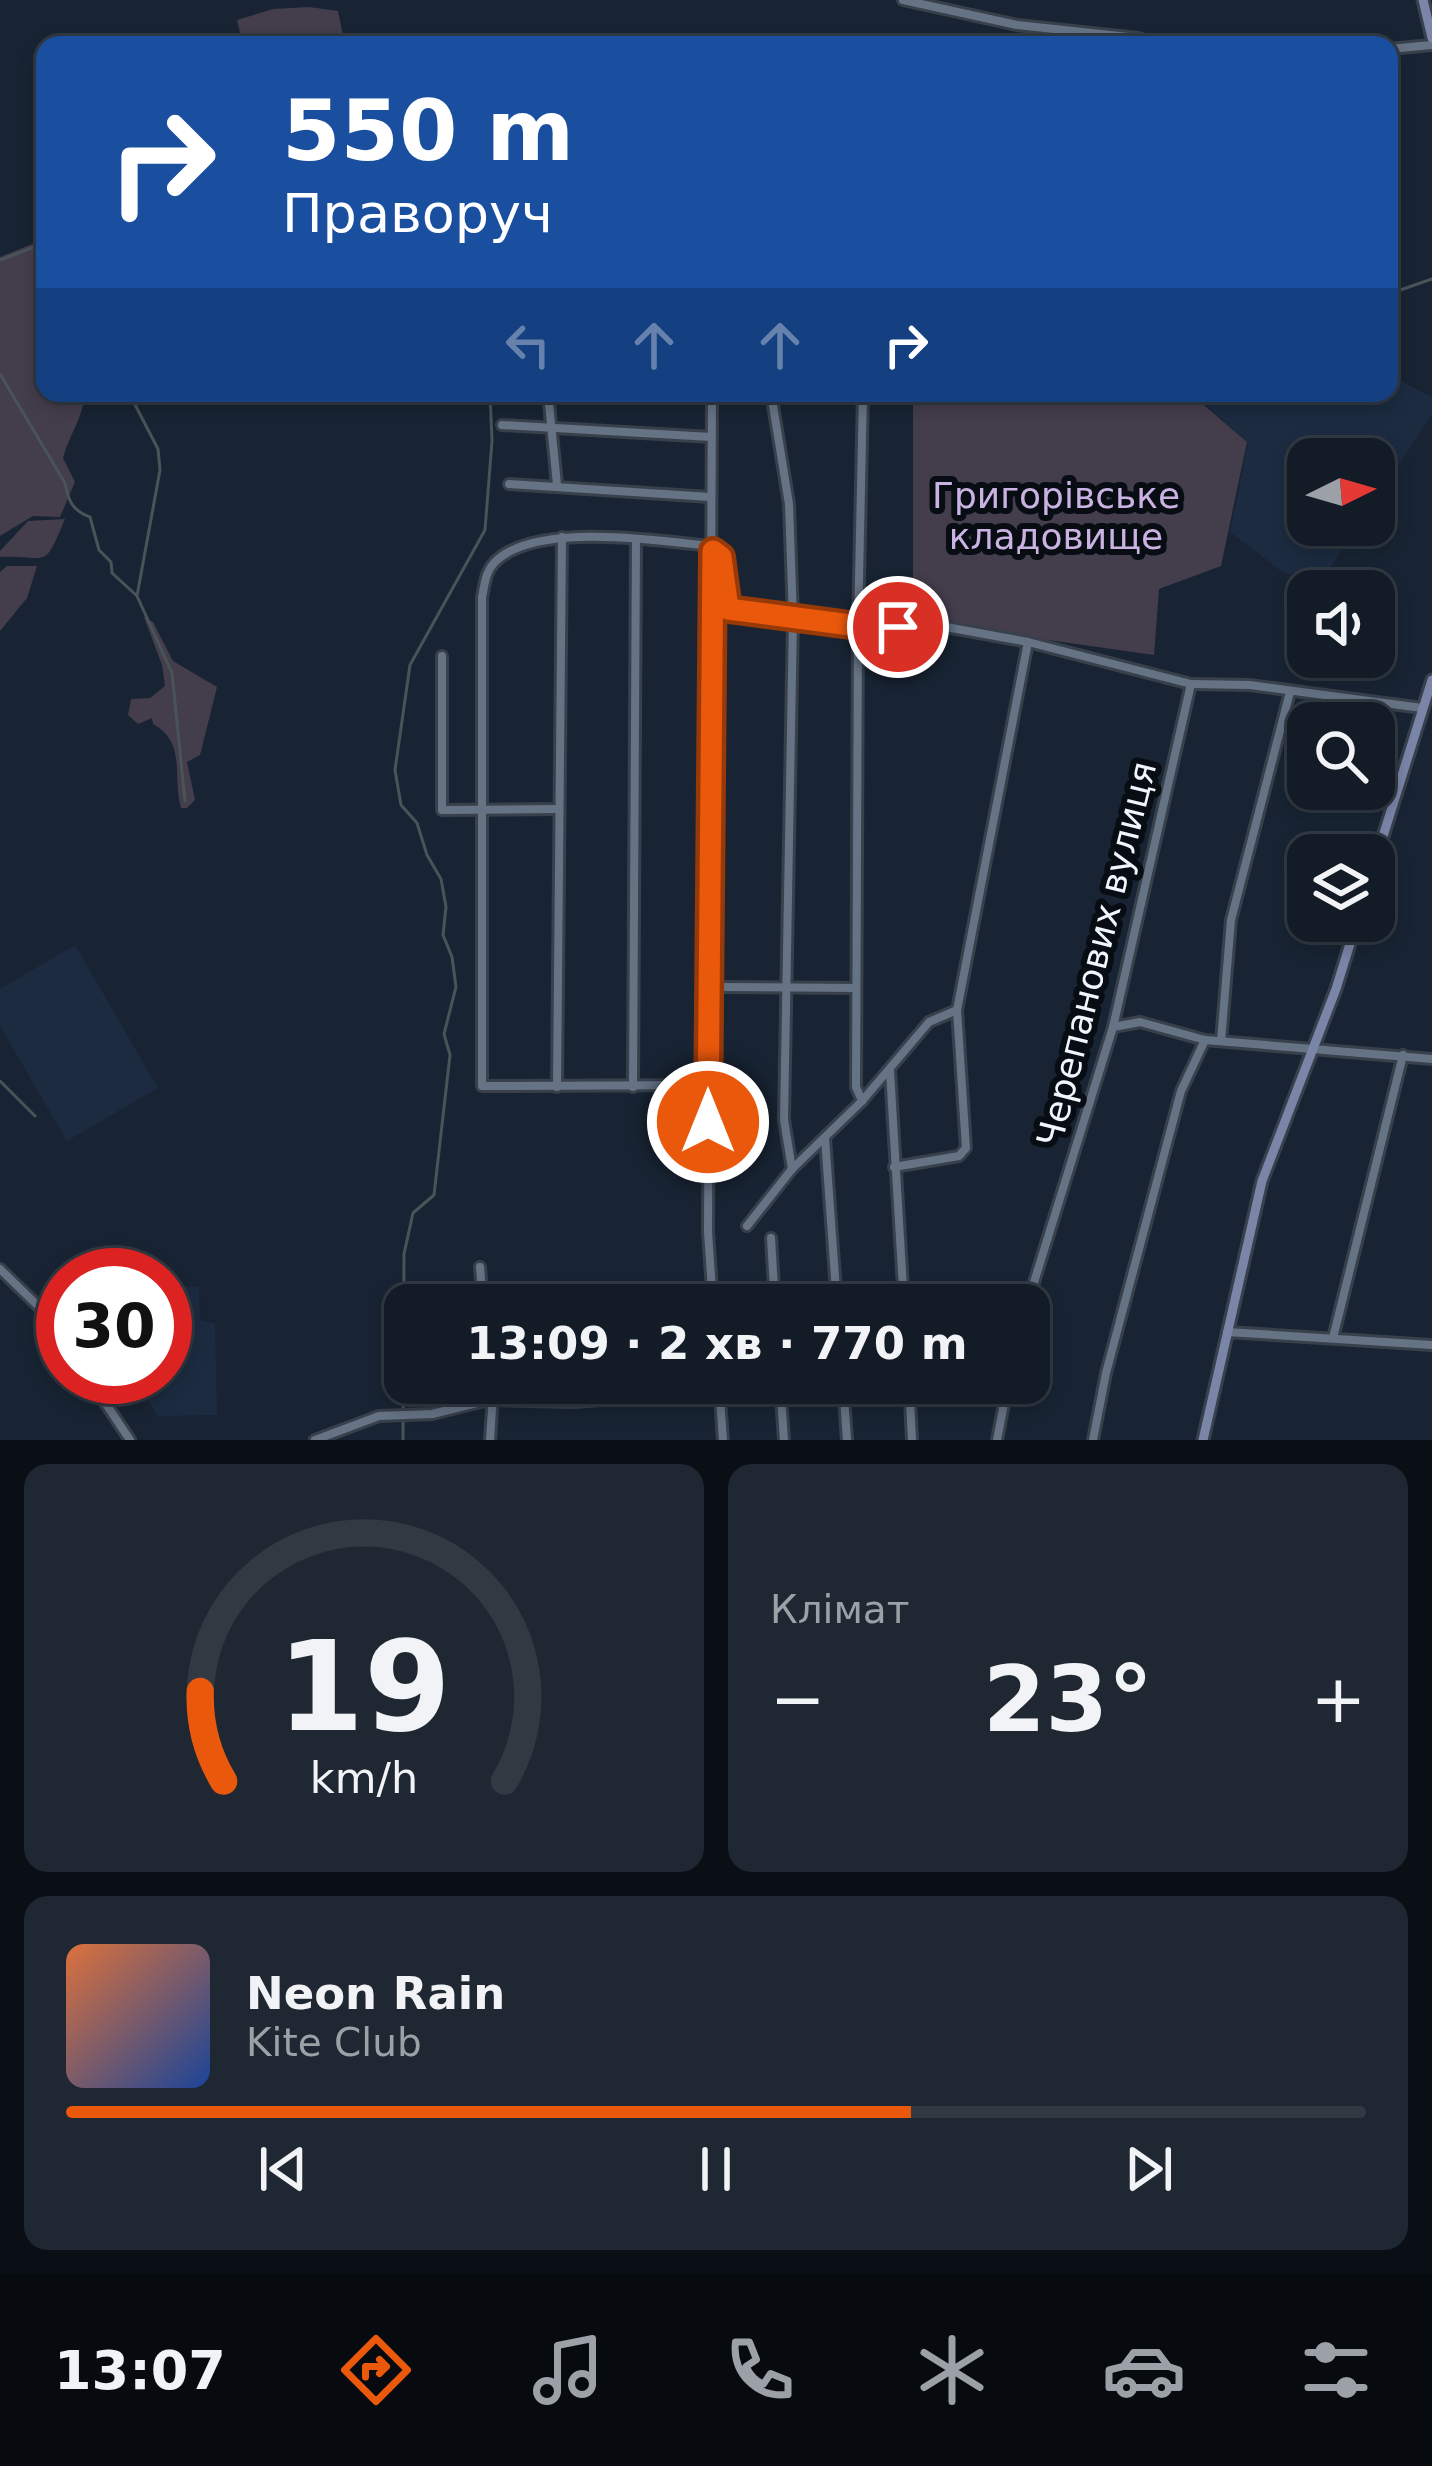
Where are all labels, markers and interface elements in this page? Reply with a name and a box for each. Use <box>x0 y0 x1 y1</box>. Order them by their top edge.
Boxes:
text: 550 m <box>282 82 574 180</box>
icon: right <box>84 84 240 240</box>
text: Праворуч <box>282 182 553 245</box>
icon: left <box>495 312 561 378</box>
icon: ahead <box>621 312 687 378</box>
icon: ahead <box>747 312 813 378</box>
icon: right <box>873 312 939 378</box>
north arrow <box>1287 438 1395 546</box>
map controls <box>1287 438 1395 942</box>
park label: Григорівське кладовище <box>932 475 1180 557</box>
button: sound <box>1287 570 1395 678</box>
pin <box>847 576 949 678</box>
icon: arrive <box>865 594 931 660</box>
button: search <box>1287 702 1395 810</box>
street label: Черепанових вулиця <box>1029 757 1164 1151</box>
button: layers <box>1287 834 1395 942</box>
position arrow <box>645 1059 771 1185</box>
speed limit sign: 30 <box>36 1248 192 1404</box>
text: 13:09 · 2 хв · 770 m <box>466 1317 968 1370</box>
text: Клімат <box>770 1587 910 1632</box>
text: 19 <box>277 1614 451 1759</box>
text: 23° <box>983 1647 1153 1752</box>
text: − <box>770 1661 825 1738</box>
text: + <box>1311 1661 1366 1738</box>
text: km/h <box>310 1753 418 1803</box>
text: Neon Rain <box>246 1967 505 2020</box>
text: Kite Club <box>246 2020 422 2065</box>
icon: previous <box>250 2136 316 2202</box>
icon: pause <box>683 2136 749 2202</box>
icon: next <box>1116 2136 1182 2202</box>
icon: directions <box>334 2328 418 2412</box>
icon: music <box>526 2328 610 2412</box>
icon: phone <box>718 2328 802 2412</box>
icon: climate <box>910 2328 994 2412</box>
icon: car <box>1102 2328 1186 2412</box>
icon: filters <box>1294 2328 1378 2412</box>
text: 13:07 <box>54 2339 226 2402</box>

